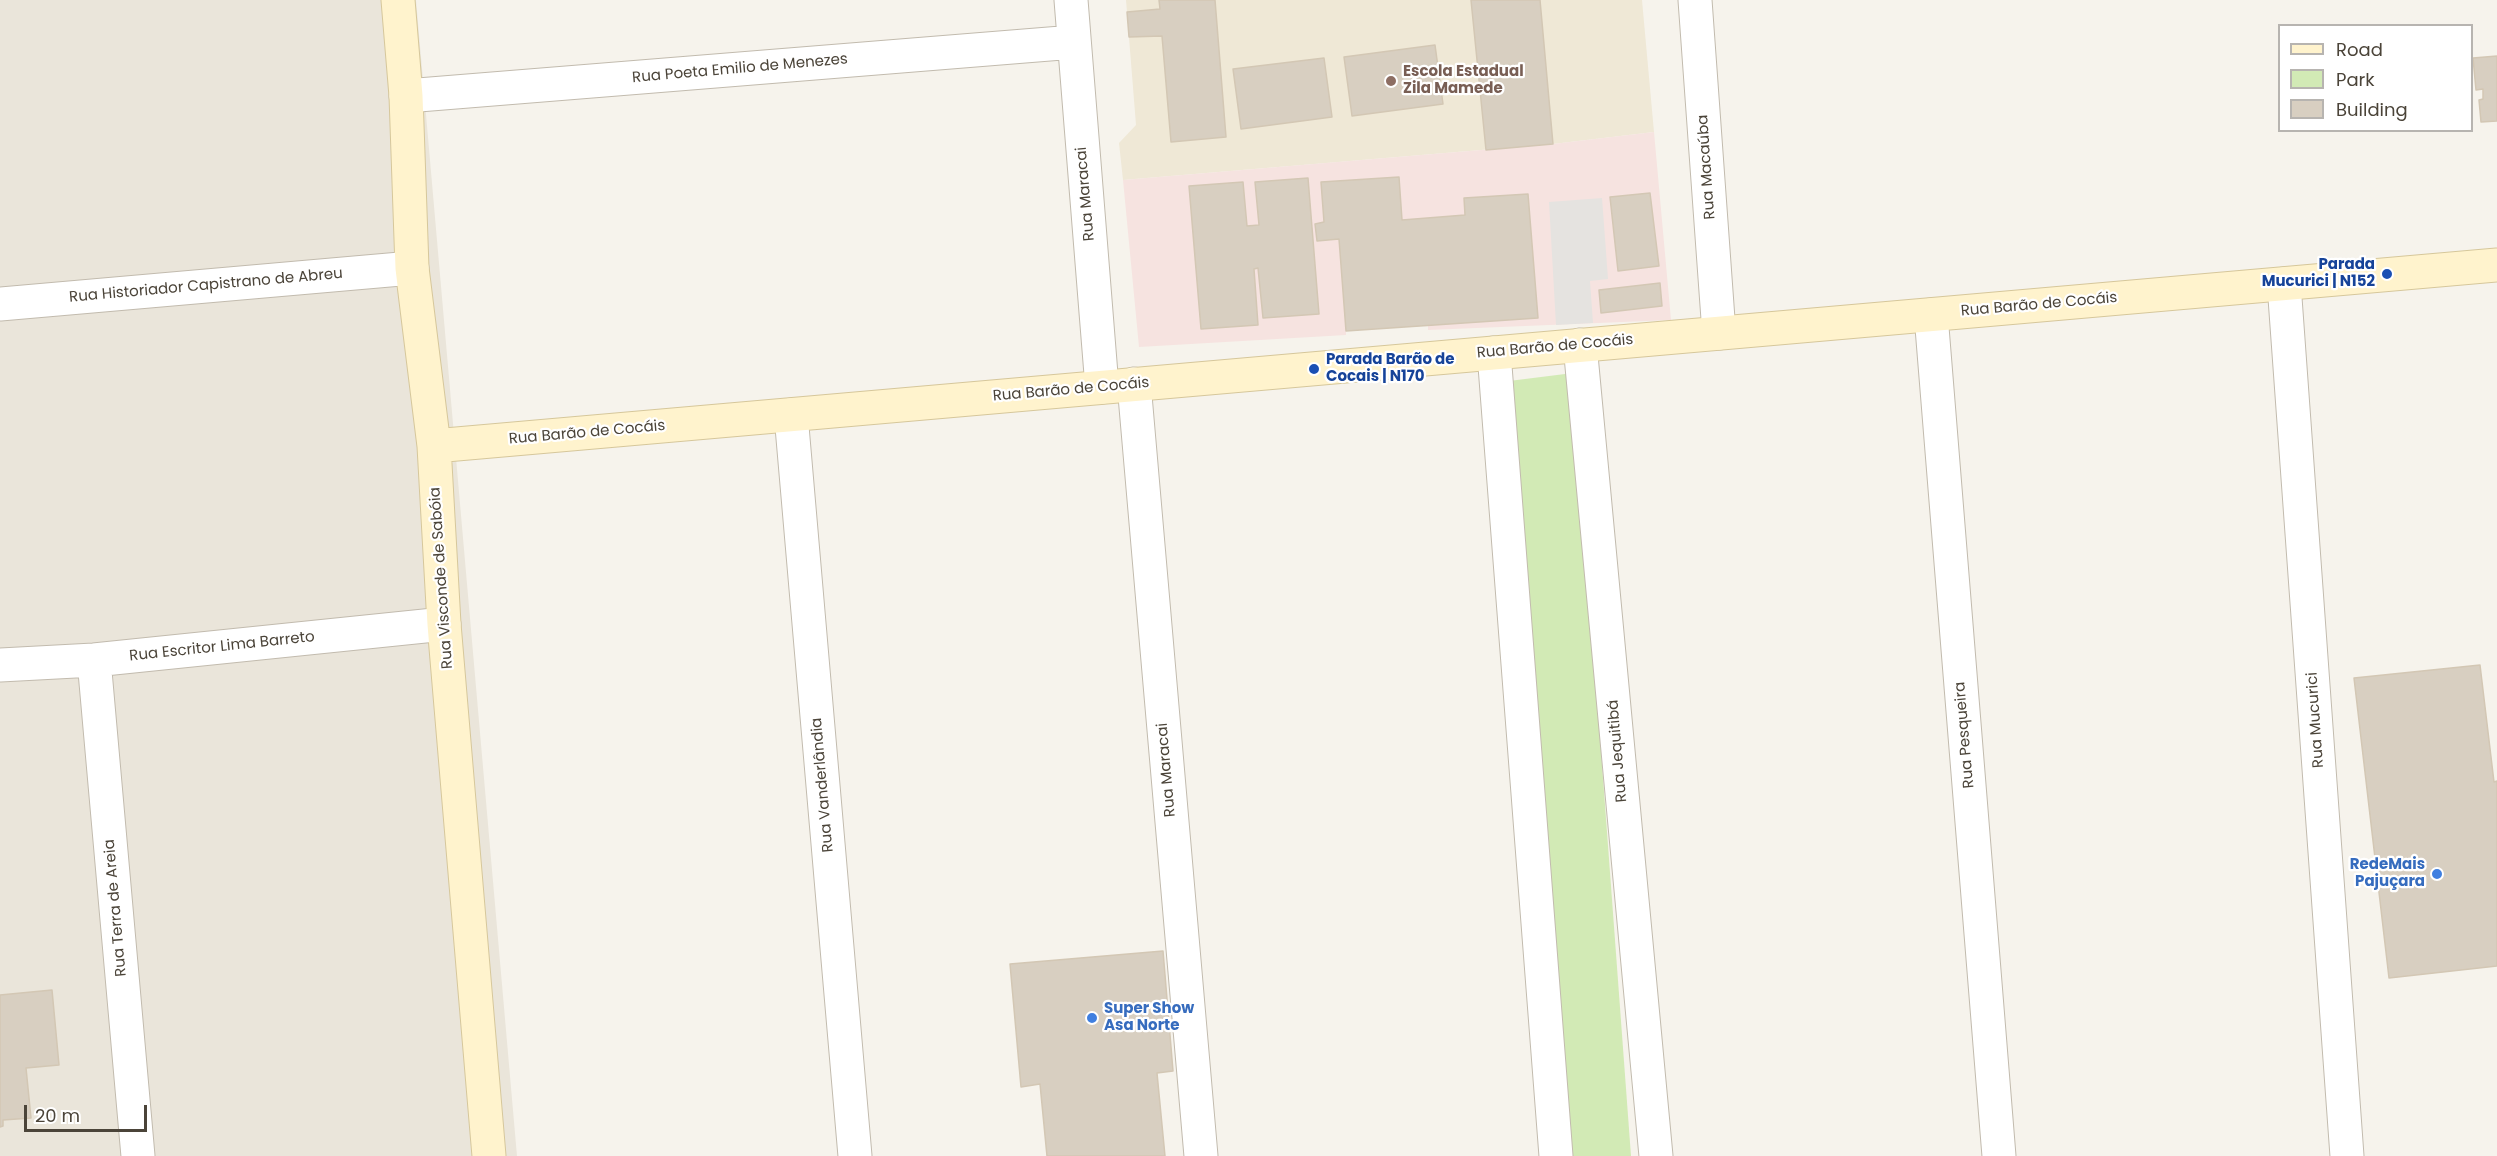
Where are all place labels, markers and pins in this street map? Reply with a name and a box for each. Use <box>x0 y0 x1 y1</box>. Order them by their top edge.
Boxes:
place label: Escola Estadual Zila Mamede <box>1403 63 1524 98</box>
marker: Escola Estadual Zila Mamede <box>1384 74 1398 88</box>
place label: Parada Mucurici | N152 <box>2262 256 2375 291</box>
marker: Parada Mucurici | N152 <box>2380 267 2394 281</box>
place label: Parada Barão de Cocais | N170 <box>1326 351 1455 386</box>
marker: Parada Barão de Cocais | N170 <box>1307 362 1321 376</box>
place label: RedeMais Pajuçara <box>2350 856 2425 891</box>
marker: RedeMais Pajuçara <box>2430 867 2444 881</box>
place label: Super Show Asa Norte <box>1104 1000 1194 1035</box>
marker: Super Show Asa Norte <box>1085 1011 1099 1025</box>

